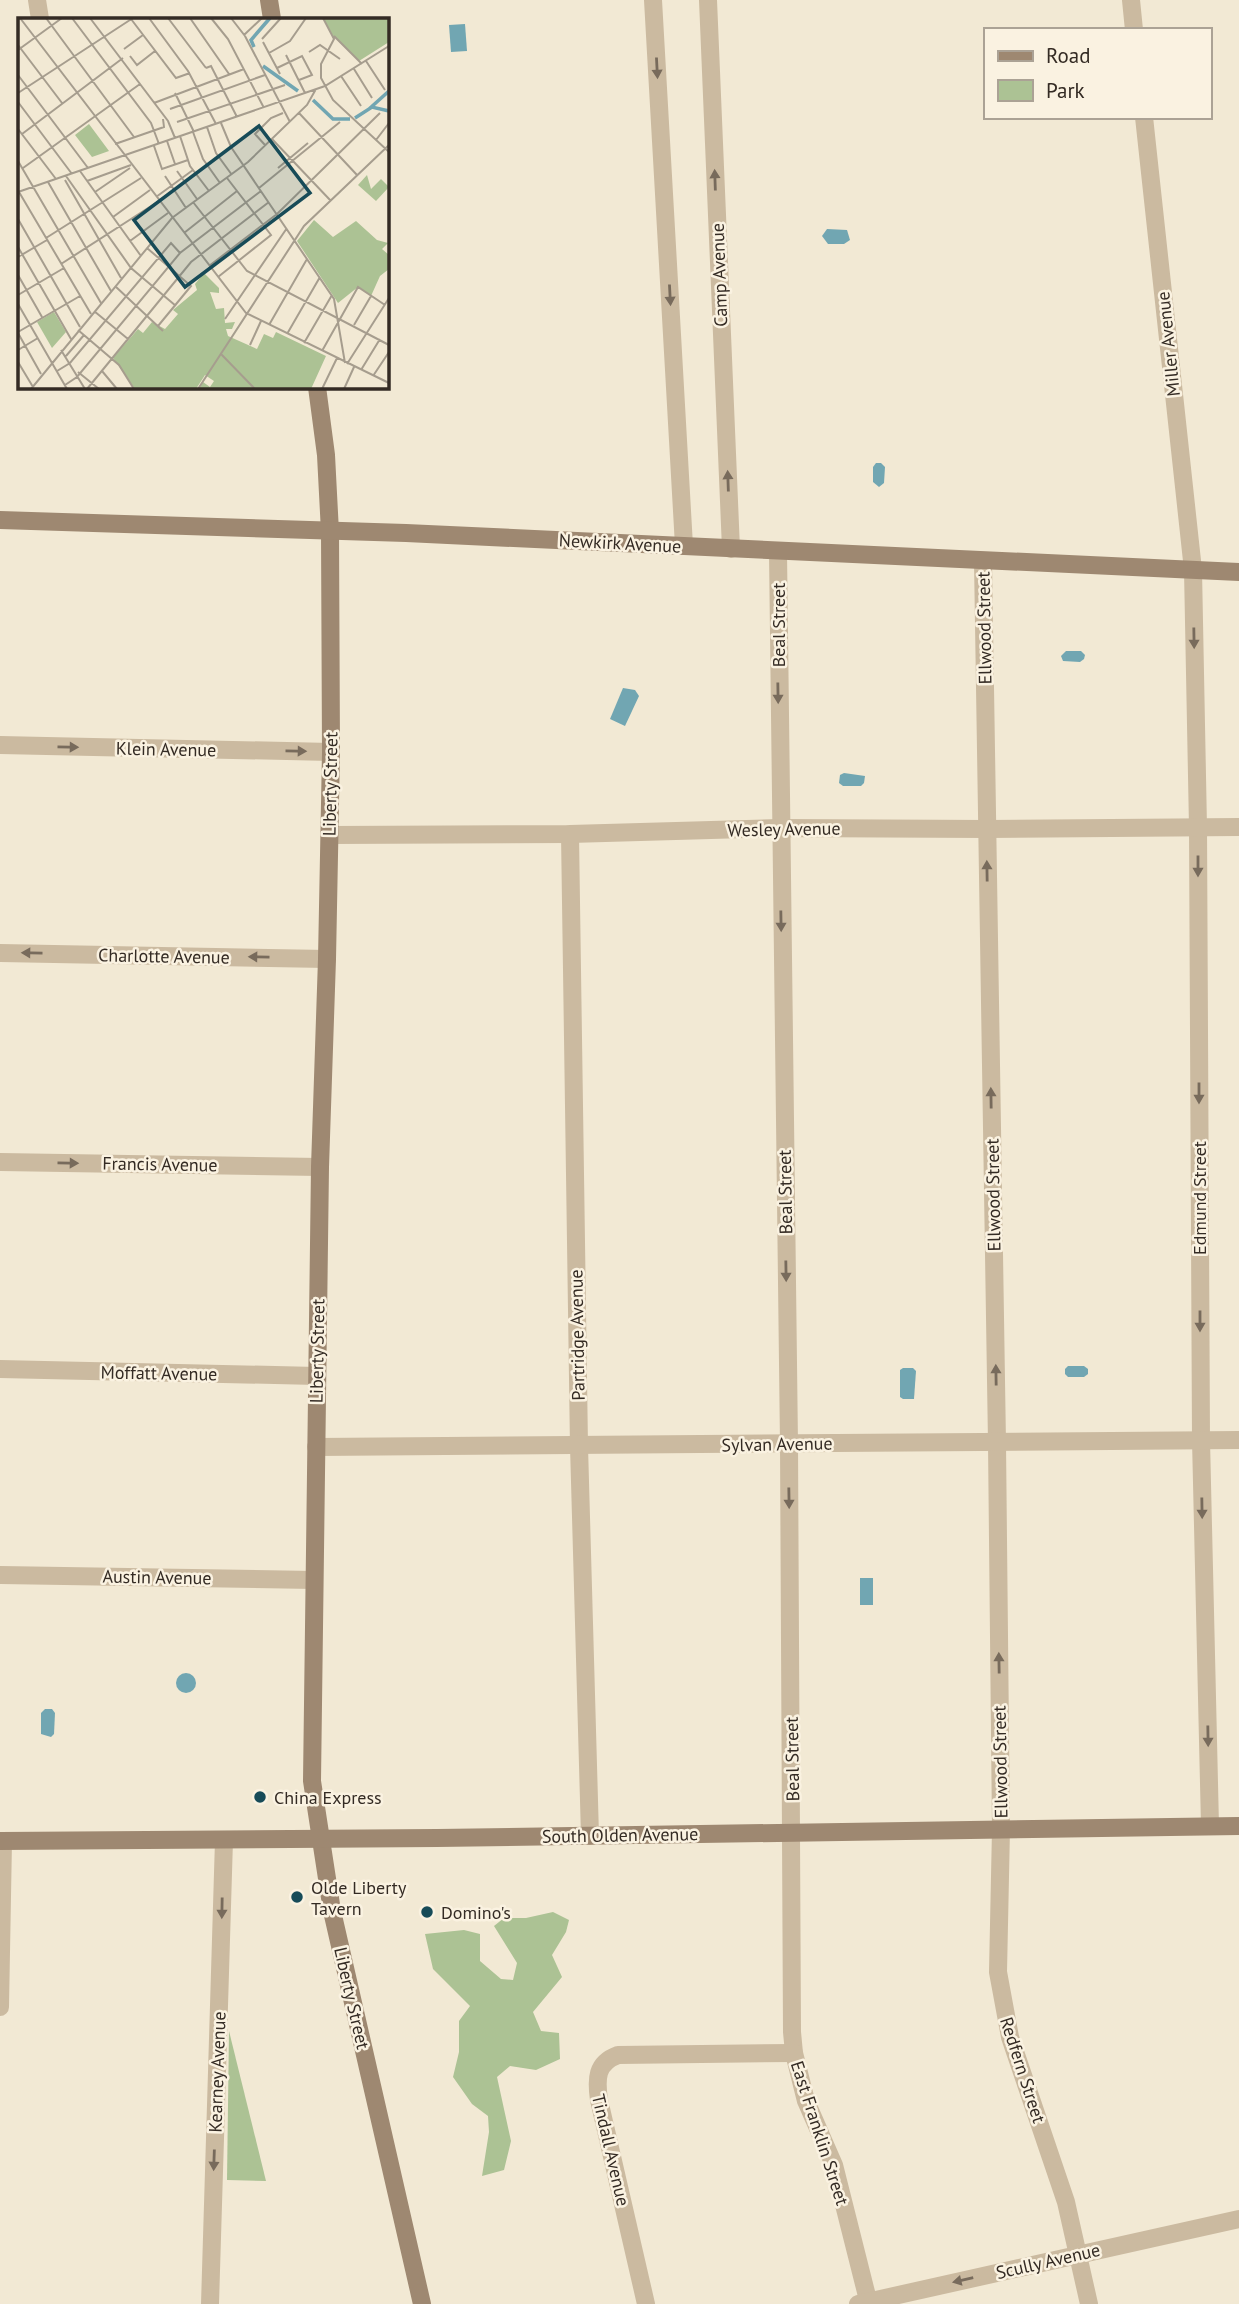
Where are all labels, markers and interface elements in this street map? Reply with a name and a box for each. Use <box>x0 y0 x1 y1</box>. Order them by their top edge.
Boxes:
inset map <box>18 18 388 388</box>
legend <box>984 28 1211 119</box>
text: Road <box>1046 42 1090 69</box>
one-way arrow <box>651 57 662 79</box>
text: Park <box>1046 77 1085 104</box>
one-way arrow <box>710 169 721 191</box>
street label: Camp Avenue <box>706 223 732 327</box>
one-way arrow <box>664 285 675 307</box>
street label: Miller Avenue <box>1151 290 1185 398</box>
one-way arrow <box>722 470 733 492</box>
street label: Newkirk Avenue <box>558 528 682 558</box>
street label: Ellwood Street <box>972 571 996 685</box>
street label: Beal Street <box>767 583 790 667</box>
one-way arrow <box>1189 628 1200 650</box>
one-way arrow <box>772 683 784 705</box>
street label: Liberty Street <box>318 732 342 836</box>
street label: Klein Avenue <box>116 737 216 761</box>
one-way arrow <box>57 741 79 752</box>
one-way arrow <box>285 745 307 757</box>
street label: Wesley Avenue <box>727 817 841 841</box>
one-way arrow <box>1192 855 1204 877</box>
one-way arrow <box>982 860 993 882</box>
one-way arrow <box>775 910 787 932</box>
street label: Charlotte Avenue <box>98 943 230 969</box>
one-way arrow <box>21 947 43 959</box>
one-way arrow <box>248 952 270 963</box>
one-way arrow <box>1193 1083 1205 1105</box>
one-way arrow <box>985 1087 997 1109</box>
street label: Ellwood Street <box>981 1138 1005 1252</box>
street label: Edmund Street <box>1188 1141 1211 1255</box>
street label: Beal Street <box>773 1149 797 1235</box>
street label: Francis Avenue <box>102 1151 218 1177</box>
one-way arrow <box>57 1157 79 1169</box>
one-way arrow <box>780 1260 792 1282</box>
street label: Partridge Avenue <box>564 1269 590 1401</box>
street label: Liberty Street <box>305 1299 329 1403</box>
one-way arrow <box>1194 1310 1206 1332</box>
street label: Moffatt Avenue <box>100 1360 218 1386</box>
one-way arrow <box>990 1364 1002 1386</box>
street label: Sylvan Avenue <box>721 1432 833 1456</box>
one-way arrow <box>783 1488 795 1510</box>
one-way arrow <box>1197 1497 1208 1519</box>
street label: Austin Avenue <box>102 1565 212 1589</box>
one-way arrow <box>993 1651 1005 1673</box>
street label: Ellwood Street <box>988 1705 1012 1819</box>
street label: Beal Street <box>780 1716 804 1802</box>
one-way arrow <box>1202 1725 1214 1747</box>
place label: China Express <box>274 1786 382 1809</box>
marker: China Express <box>252 1789 268 1805</box>
street label: South Olden Avenue <box>542 1822 698 1848</box>
place label: Olde Liberty Tavern <box>311 1876 407 1920</box>
marker: Olde Liberty Tavern <box>289 1889 305 1905</box>
one-way arrow <box>217 1898 228 1920</box>
place label: Domino's <box>441 1901 511 1924</box>
marker: Domino's <box>419 1904 435 1920</box>
street label: Liberty Street <box>329 1945 375 2051</box>
street label: Kearney Avenue <box>203 2011 231 2133</box>
street label: Redfern Street <box>995 2014 1051 2126</box>
street label: East Franklin Street <box>786 2058 854 2208</box>
street label: Tindall Avenue <box>587 2092 635 2208</box>
one-way arrow <box>208 2150 220 2172</box>
street label: Scully Avenue <box>994 2238 1102 2284</box>
one-way arrow <box>952 2275 974 2286</box>

